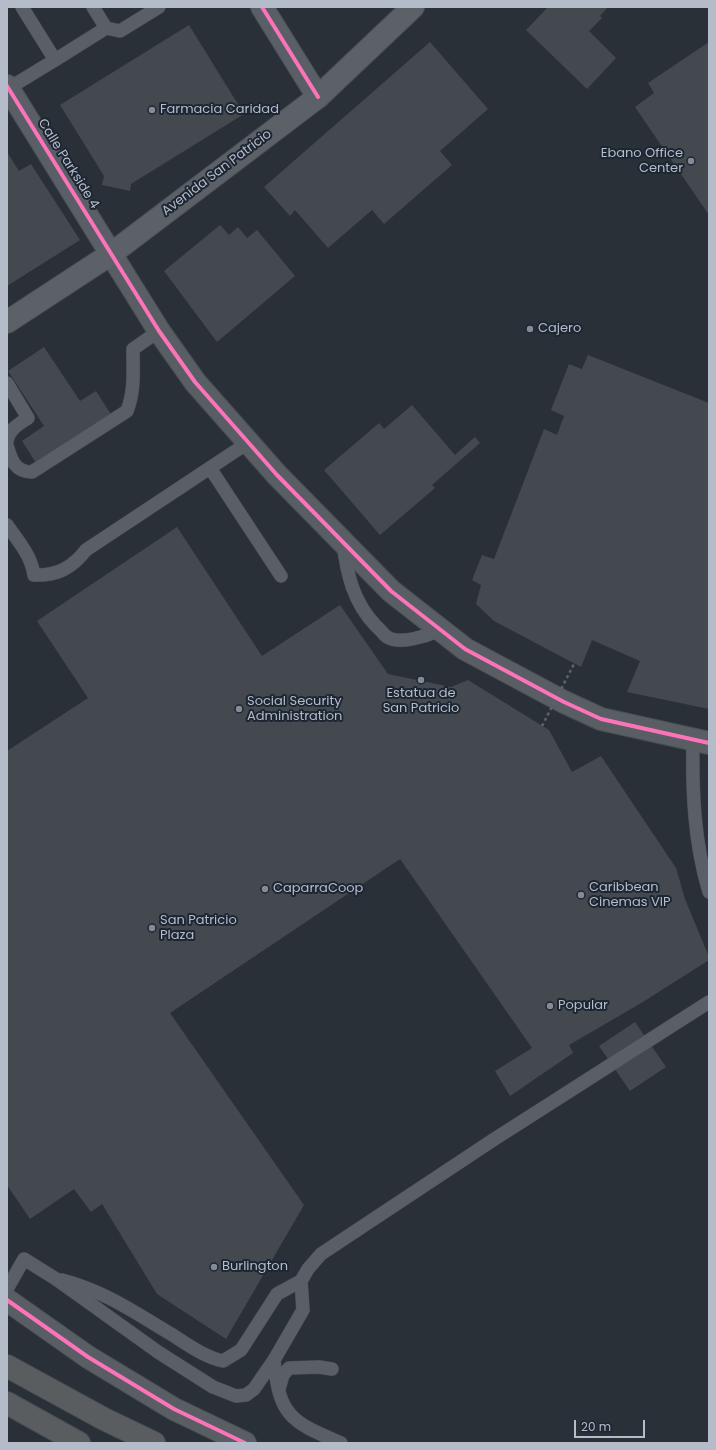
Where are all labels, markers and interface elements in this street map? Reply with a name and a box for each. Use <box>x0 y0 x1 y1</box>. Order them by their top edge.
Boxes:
place label: Farmacia Caridad <box>160 102 279 118</box>
marker: Farmacia Caridad <box>147 105 157 115</box>
street label: Calle Parkside 4 <box>34 116 102 212</box>
street label: Avenida San Patricio <box>159 127 275 219</box>
place label: Ebano Office Center <box>601 146 683 177</box>
marker: Ebano Office Center <box>686 156 696 166</box>
place label: Cajero <box>538 321 581 337</box>
marker: Cajero <box>525 324 535 334</box>
marker: Estatua de San Patricio <box>416 675 426 685</box>
place label: Estatua de San Patricio <box>383 686 459 717</box>
place label: Social Security Administration <box>247 694 342 725</box>
marker: Social Security Administration <box>234 704 244 714</box>
place label: Caribbean Cinemas VIP <box>589 880 671 911</box>
place label: CaparraCoop <box>273 881 363 897</box>
marker: CaparraCoop <box>260 884 270 894</box>
marker: Caribbean Cinemas VIP <box>576 890 586 900</box>
place label: San Patricio Plaza <box>160 913 237 944</box>
marker: San Patricio Plaza <box>147 923 157 933</box>
place label: Popular <box>558 998 608 1014</box>
marker: Popular <box>545 1001 555 1011</box>
place label: Burlington <box>222 1259 288 1275</box>
marker: Burlington <box>209 1262 219 1272</box>
scale bar <box>576 1412 647 1438</box>
text: 20 m <box>581 1418 611 1435</box>

